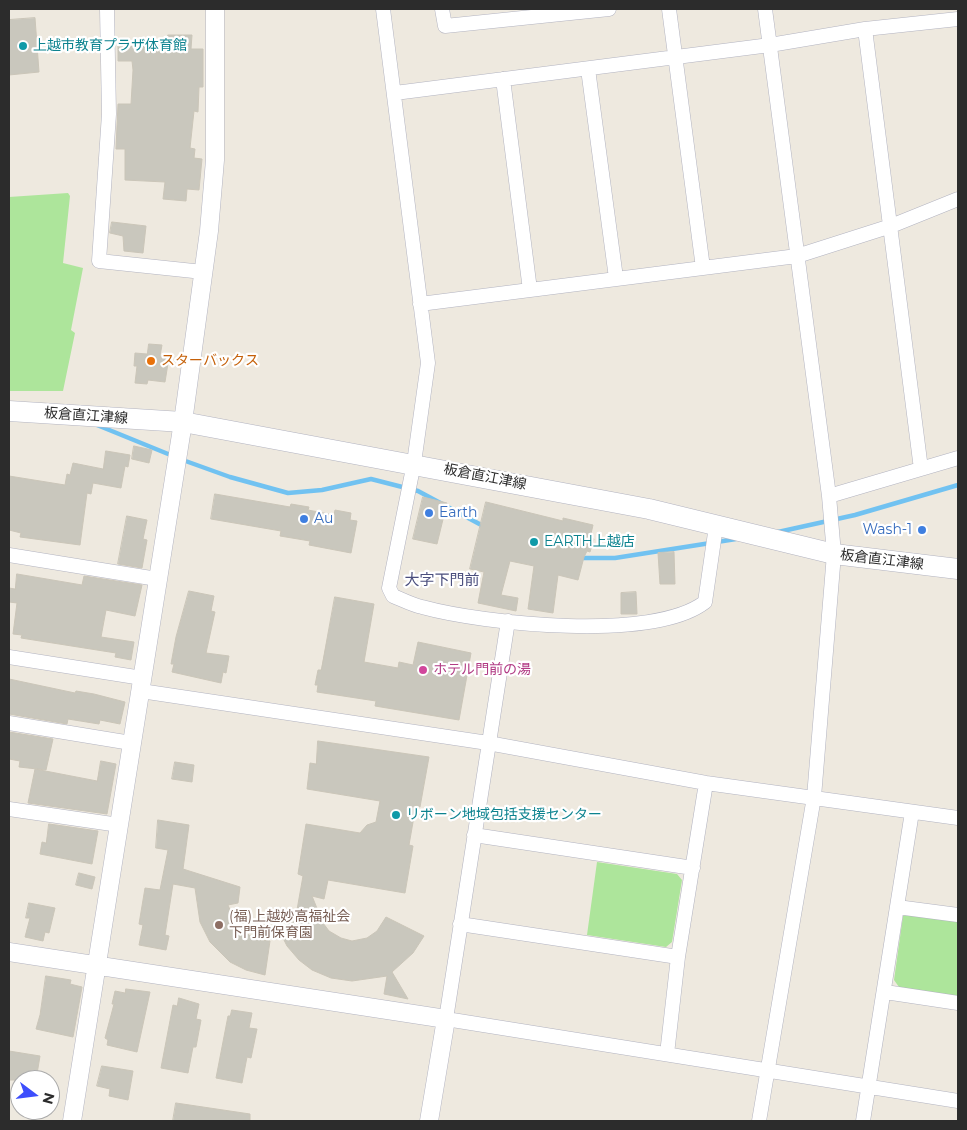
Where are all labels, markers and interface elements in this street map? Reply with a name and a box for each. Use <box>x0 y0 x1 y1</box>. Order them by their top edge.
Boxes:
place label: 上越市教育プラザ体育館 <box>33 38 187 54</box>
marker: 上越市教育プラザ体育館 <box>17 40 29 52</box>
place label: スターバックス <box>161 353 259 369</box>
marker: スターバックス <box>145 355 157 367</box>
street label: 板倉直江津線 <box>44 405 128 427</box>
street label: 板倉直江津線 <box>442 461 528 493</box>
place label: Earth <box>439 505 477 521</box>
marker: Earth <box>423 507 435 519</box>
place label: Au <box>314 511 333 527</box>
marker: Au <box>298 513 310 525</box>
place label: Wash-1 <box>862 522 912 538</box>
marker: Wash-1 <box>916 524 928 536</box>
place label: EARTH上越店 <box>544 534 635 550</box>
marker: EARTH上越店 <box>528 536 540 548</box>
street label: 板倉直江津線 <box>839 547 925 573</box>
district label: 大字下門前 <box>405 572 479 590</box>
place label: ホテル門前の湯 <box>433 662 531 678</box>
marker: ホテル門前の湯 <box>417 664 429 676</box>
place label: リボーン地域包括支援センター <box>406 807 602 823</box>
marker: リボーン地域包括支援センター <box>390 809 402 821</box>
place label: (福)上越妙高福祉会 下門前保育園 <box>229 909 350 942</box>
marker: (福)上越妙高福祉会 下門前保育園 <box>213 919 225 931</box>
north arrow <box>10 1070 60 1120</box>
text: N <box>38 1091 59 1106</box>

